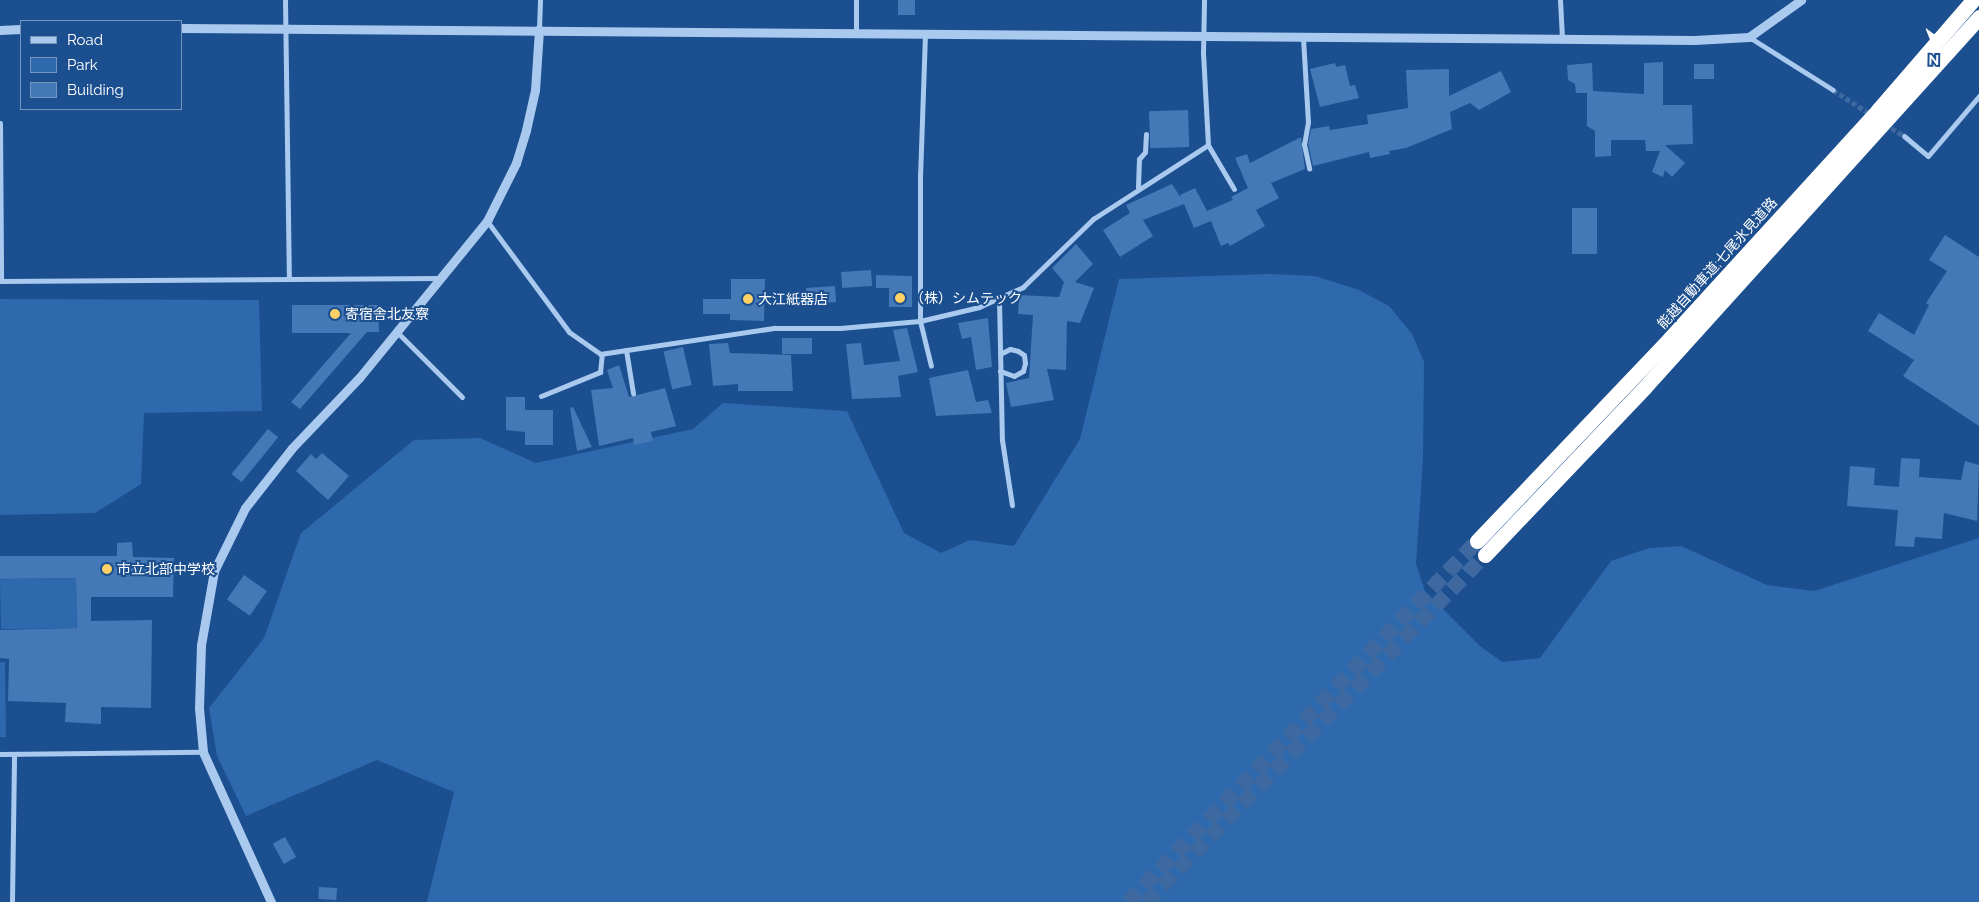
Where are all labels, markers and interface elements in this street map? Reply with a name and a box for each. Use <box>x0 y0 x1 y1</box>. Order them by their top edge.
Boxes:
legend <box>20 20 182 110</box>
north arrow <box>1909 20 1959 70</box>
text: Road <box>67 31 103 49</box>
text: N <box>1928 52 1939 68</box>
text: Park <box>67 56 98 74</box>
text: Building <box>67 81 124 99</box>
street label: 能越自動車道;七尾氷見道路 <box>1654 194 1780 332</box>
place label: （株）シムテック <box>910 290 1022 306</box>
place label: 大江紙器店 <box>758 291 828 307</box>
marker: （株）シムテック <box>894 292 906 304</box>
marker: 大江紙器店 <box>742 293 754 305</box>
place label: 寄宿舎北友寮 <box>345 306 429 322</box>
marker: 寄宿舎北友寮 <box>329 308 341 320</box>
place label: 市立北部中学校 <box>117 561 215 577</box>
marker: 市立北部中学校 <box>101 563 113 575</box>

